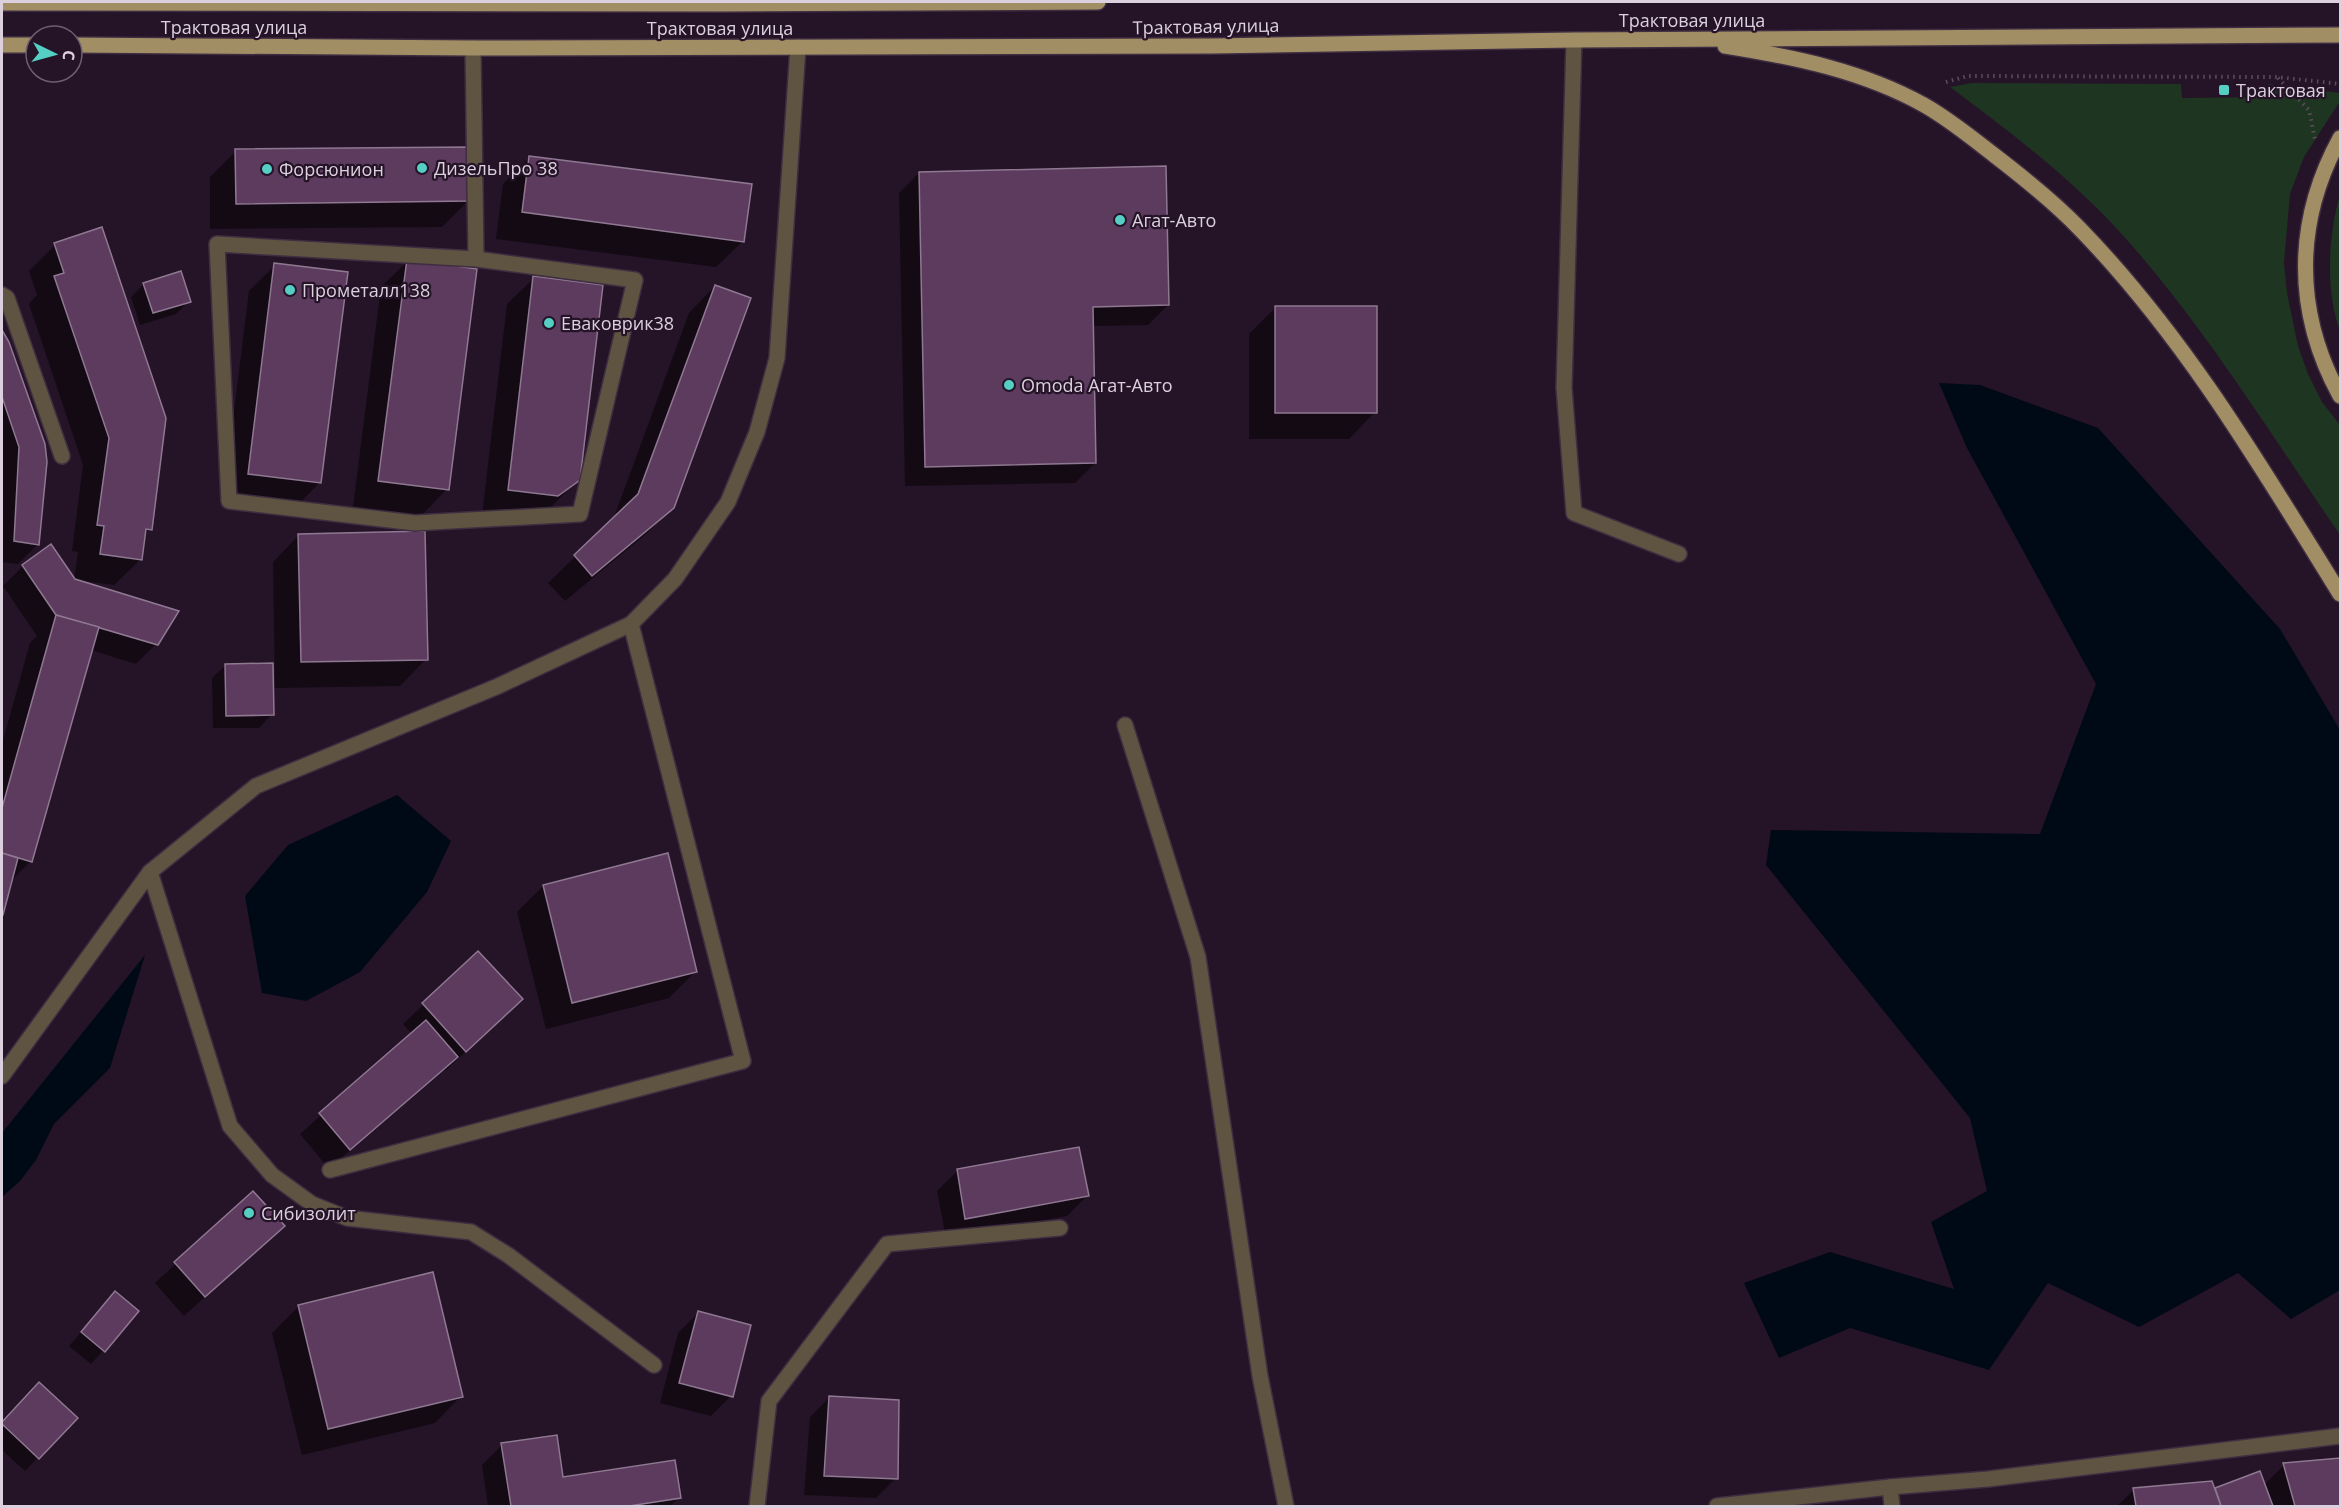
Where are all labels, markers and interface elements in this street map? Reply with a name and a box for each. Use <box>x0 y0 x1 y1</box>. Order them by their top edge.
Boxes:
street label: Трактовая улица <box>1619 8 1765 32</box>
street label: Трактовая улица <box>1133 13 1279 39</box>
street label: Трактовая улица <box>161 15 307 39</box>
street label: Трактовая улица <box>647 16 793 40</box>
north arrow <box>24 24 84 84</box>
text: С <box>58 49 80 61</box>
place label: Трактовая <box>2236 78 2326 102</box>
marker: Трактовая <box>2217 83 2231 97</box>
place label: ДизельПро 38 <box>434 156 558 180</box>
place label: Форсюнион <box>279 157 384 181</box>
marker: ДизельПро 38 <box>415 161 429 175</box>
marker: Форсюнион <box>260 162 274 176</box>
place label: Агат-Авто <box>1132 208 1216 232</box>
marker: Агат-Авто <box>1113 213 1127 227</box>
place label: Прометалл138 <box>302 278 430 302</box>
marker: Прометалл138 <box>283 283 297 297</box>
place label: Еваковрик38 <box>561 311 674 335</box>
marker: Еваковрик38 <box>542 316 556 330</box>
place label: Omoda Агат-Авто <box>1021 373 1173 397</box>
marker: Omoda Агат-Авто <box>1002 378 1016 392</box>
place label: Сибизолит <box>261 1201 356 1225</box>
marker: Сибизолит <box>242 1206 256 1220</box>

